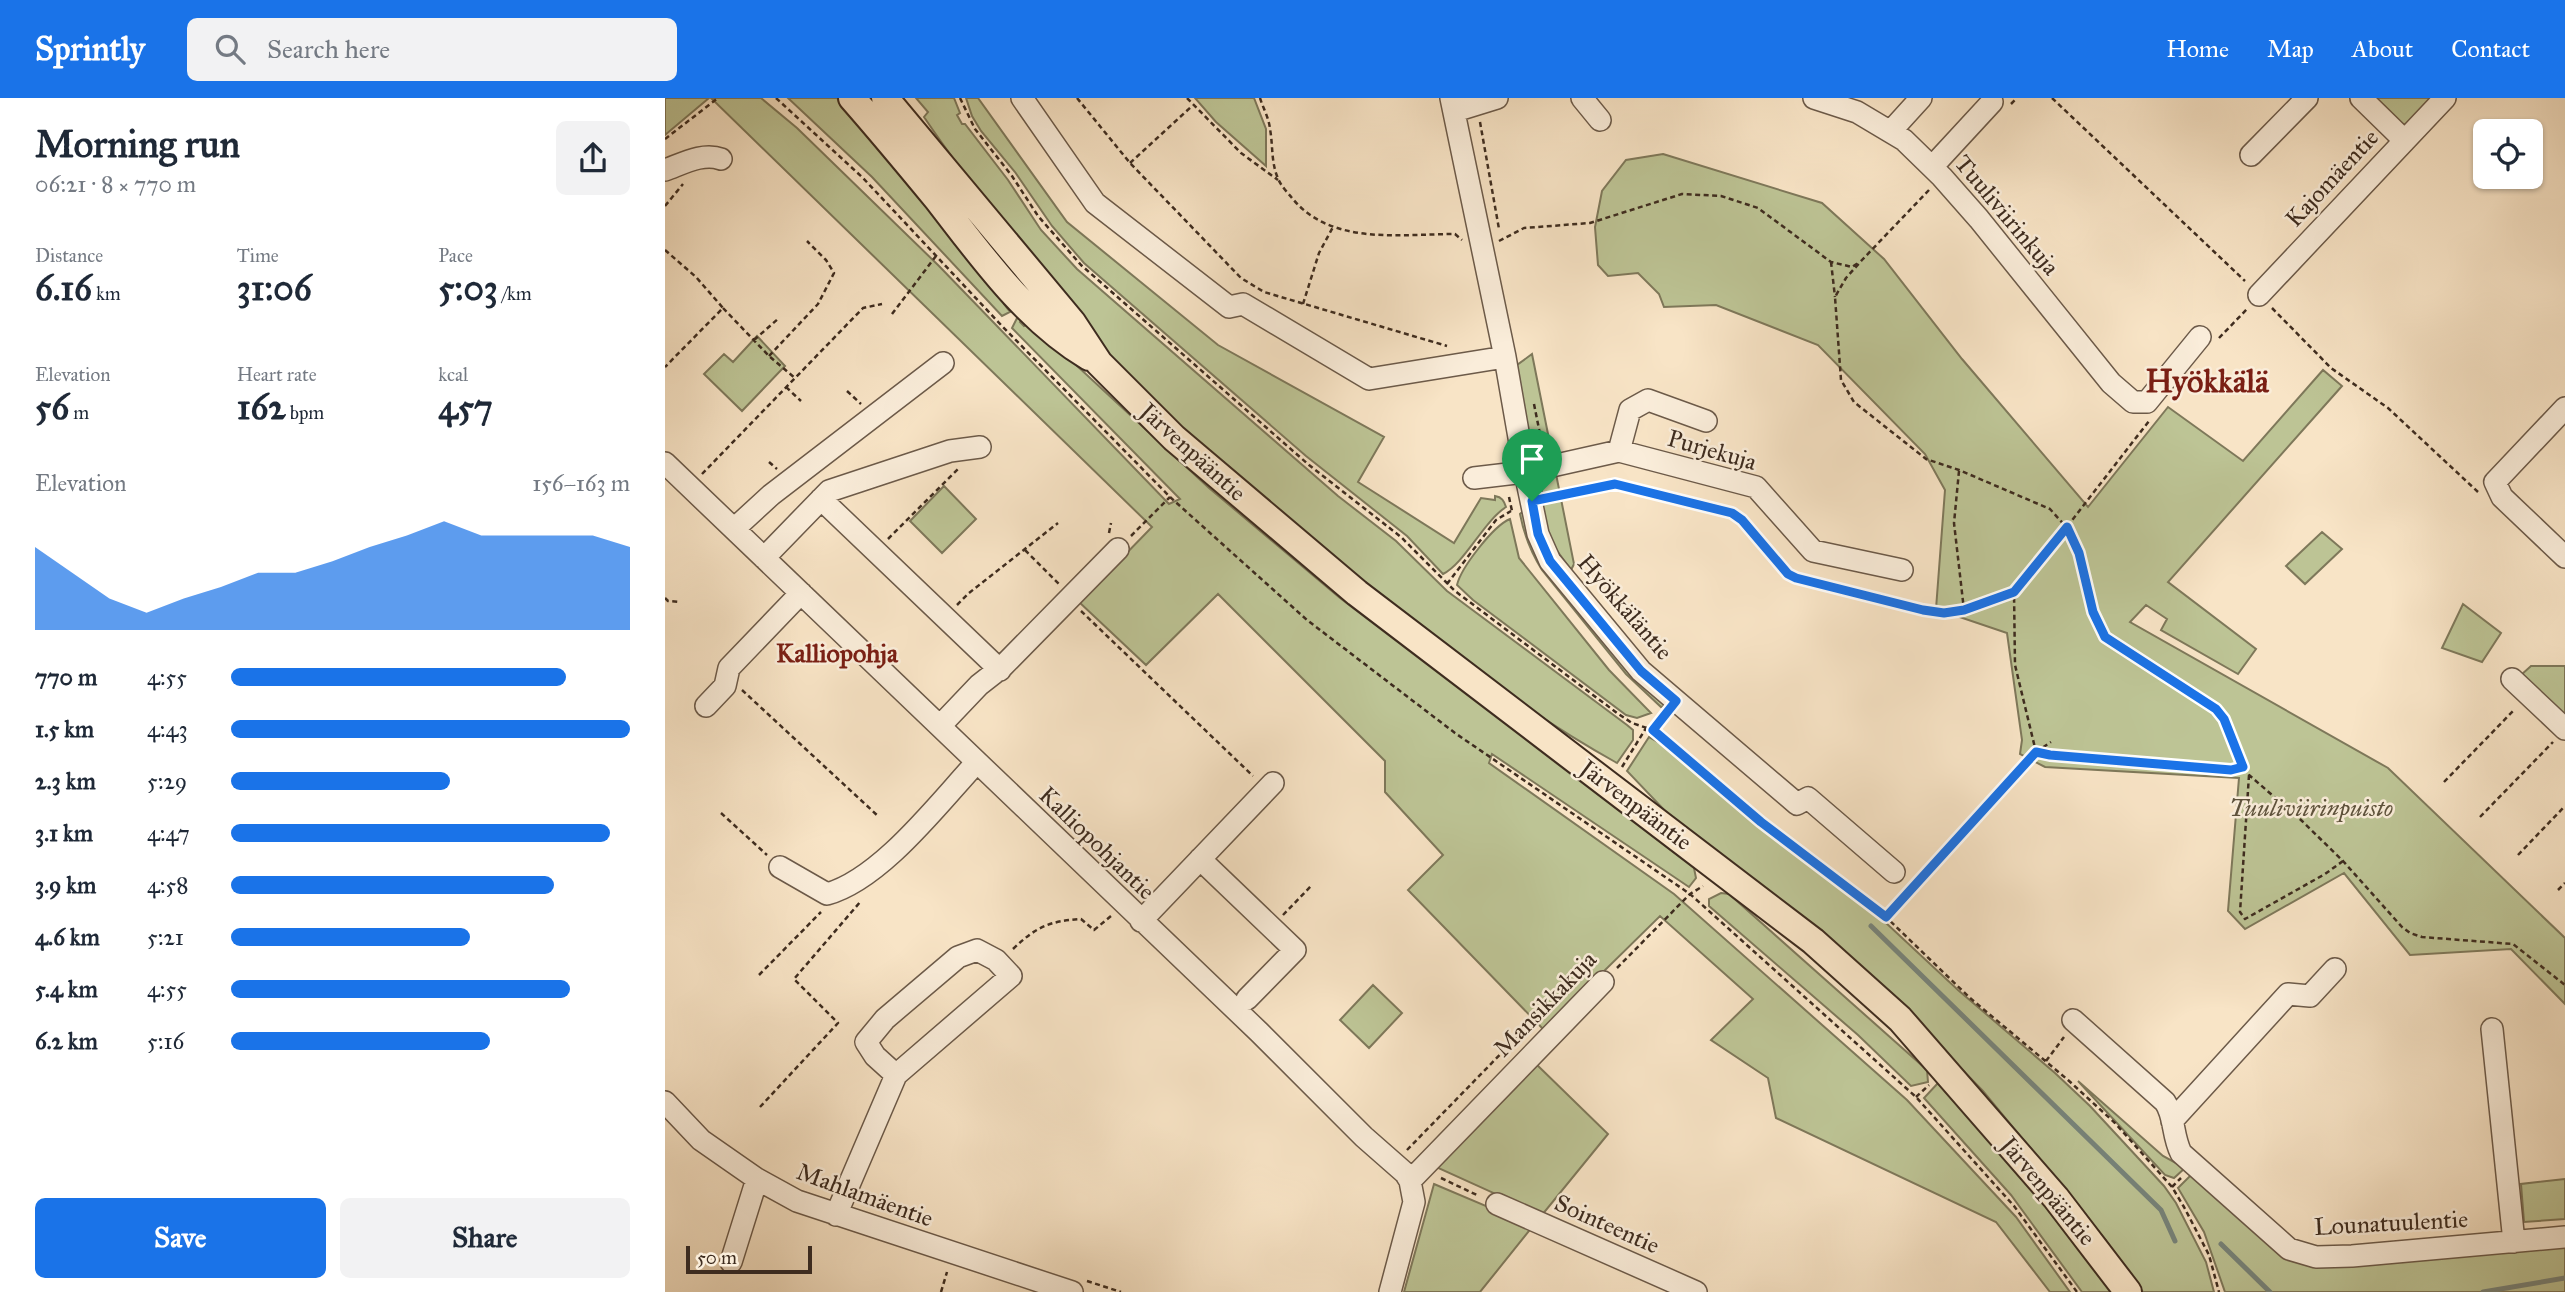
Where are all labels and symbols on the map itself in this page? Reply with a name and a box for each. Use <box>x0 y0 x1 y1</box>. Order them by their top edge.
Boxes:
street label: Kajomäentie <box>2279 123 2385 233</box>
street label: Tuuliviirinkuja <box>1948 149 2067 282</box>
district label: Hyökkälä <box>2145 362 2270 401</box>
street label: Järvenpääntie <box>1131 394 1252 508</box>
street label: Purjekuja <box>1664 423 1761 477</box>
pin <box>1502 429 1562 501</box>
street label: Hyökkäläntie <box>1571 548 1679 666</box>
district label: Kalliopohja <box>776 637 899 669</box>
street label: Järvenpääntie <box>1571 751 1698 857</box>
street label: Kalliopohjantie <box>1033 780 1161 906</box>
park label: Tuuliviirinpuisto <box>2229 793 2393 823</box>
street label: Mansikkakuja <box>1487 944 1603 1063</box>
street label: Järvenpääntie <box>1992 1128 2102 1252</box>
street label: Mahlamäentie <box>793 1156 937 1234</box>
street label: Sointeentie <box>1550 1188 1664 1260</box>
street label: Lounatuulentie <box>2313 1204 2469 1242</box>
scale bar <box>686 1243 812 1275</box>

